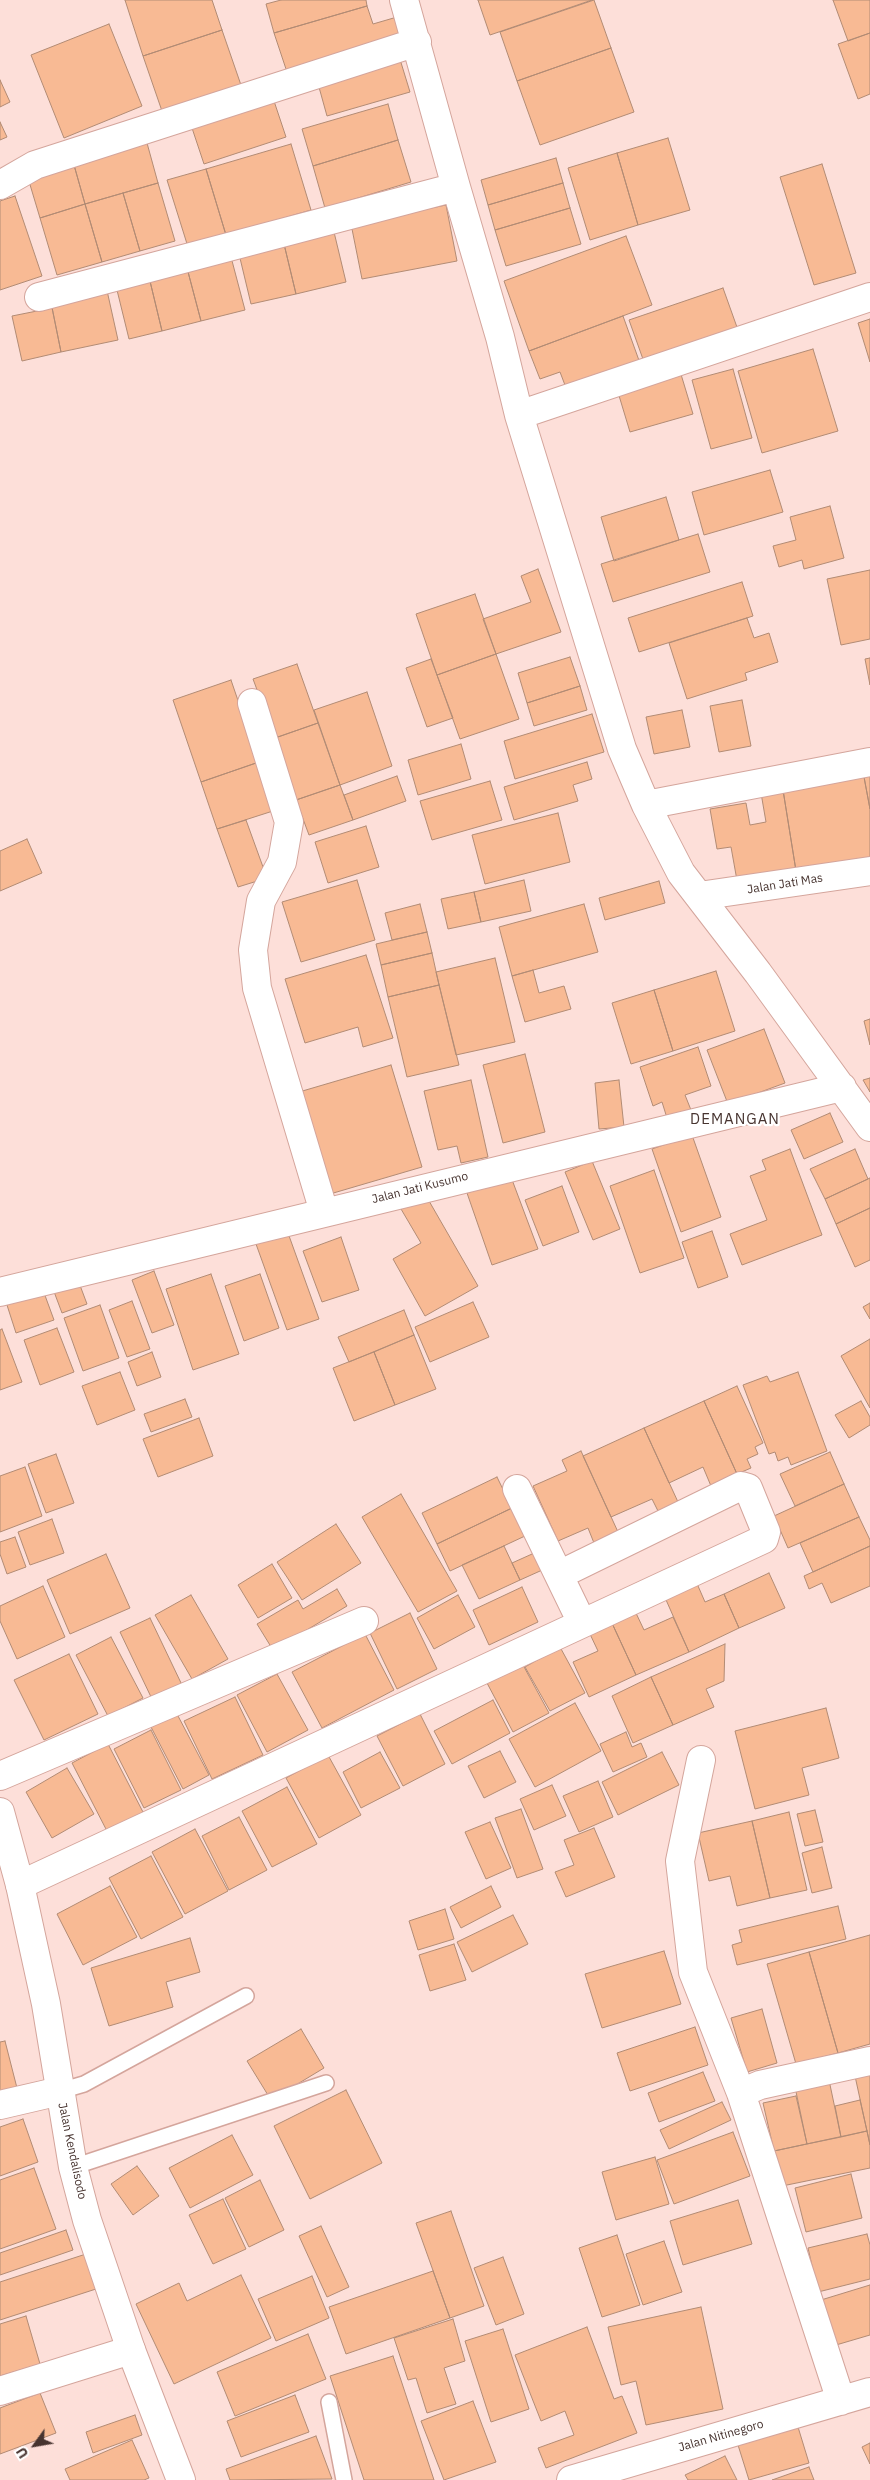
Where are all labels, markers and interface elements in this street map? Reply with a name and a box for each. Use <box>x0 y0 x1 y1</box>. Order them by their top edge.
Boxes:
street label: Jalan Jati Mas <box>746 871 824 897</box>
district label: DEMANGAN <box>689 1111 781 1129</box>
street label: Jalan Jati Kusumo <box>370 1169 470 1207</box>
street label: Jalan Kendalisodo <box>55 2101 89 2201</box>
street label: Jalan Nitinegoro <box>677 2417 765 2455</box>
north arrow <box>10 2420 60 2470</box>
text: U <box>12 2444 32 2462</box>

